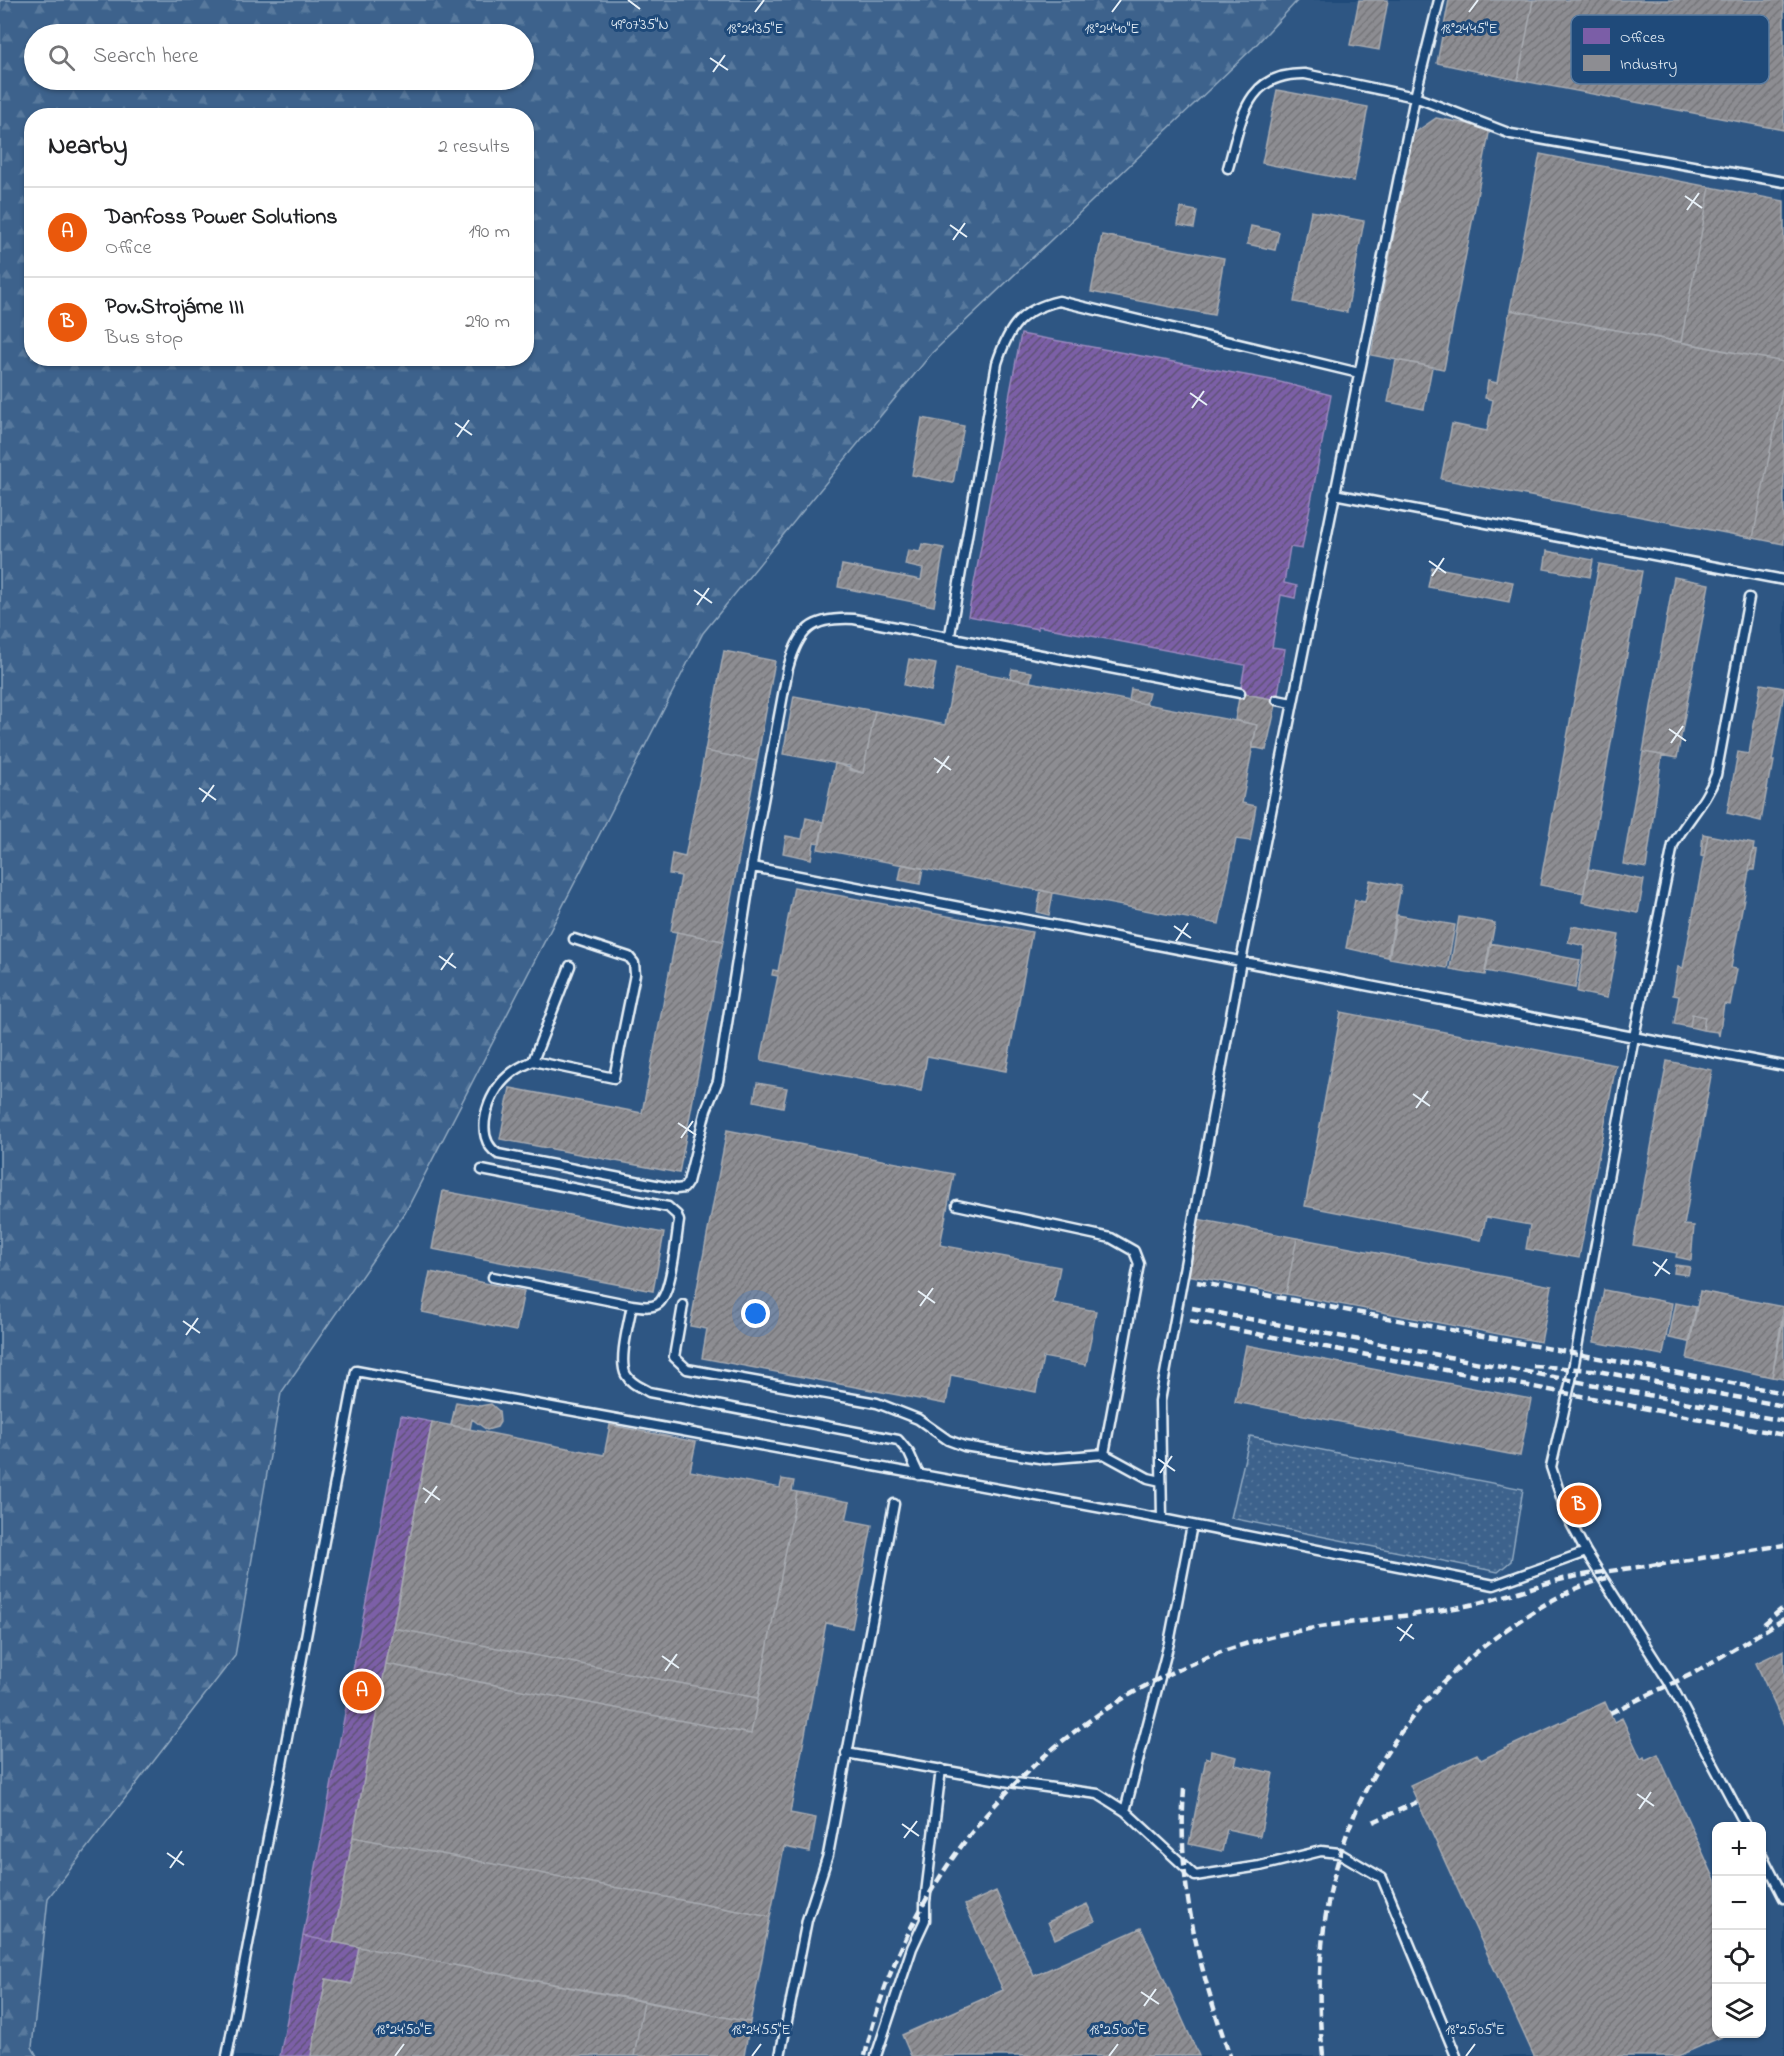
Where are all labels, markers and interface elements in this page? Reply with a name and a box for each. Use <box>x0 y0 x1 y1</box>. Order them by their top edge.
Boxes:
text: 49°07'35"N <box>611 14 669 36</box>
legend <box>1571 15 1769 84</box>
text: 18°24'35"E <box>726 18 784 40</box>
text: 18°24'40"E <box>1085 18 1139 40</box>
text: 18°24'45"E <box>1441 18 1498 40</box>
search box <box>24 24 534 90</box>
text: Offices <box>1620 26 1665 50</box>
icon: search <box>45 41 78 74</box>
text: Search here <box>93 41 198 73</box>
text: Industry <box>1620 53 1677 77</box>
text: Nearby <box>48 128 127 166</box>
text: 2 results <box>438 133 510 162</box>
text: Danfoss Power Solutions <box>105 202 338 234</box>
text: A <box>61 218 74 247</box>
text: 190 m <box>468 218 510 247</box>
text: Office <box>105 234 151 263</box>
text: Pov.Strojárne III <box>105 292 244 324</box>
text: B <box>61 308 74 337</box>
text: 290 m <box>465 308 510 337</box>
text: Bus stop <box>105 324 183 353</box>
your location <box>741 1299 770 1328</box>
pin: B <box>1560 1482 1598 1528</box>
pin: A <box>342 1668 382 1714</box>
map controls <box>1712 1822 1766 2038</box>
button: + <box>1712 1822 1766 1876</box>
button: − <box>1712 1876 1766 1930</box>
button: locate <box>1712 1930 1766 1984</box>
button: layers <box>1712 1984 1766 2038</box>
text: 18°24'50"E <box>375 2019 433 2041</box>
text: 18°24'55"E <box>731 2019 791 2041</box>
text: 18°25'00"E <box>1089 2019 1147 2041</box>
text: 18°25'05"E <box>1445 2019 1505 2041</box>

